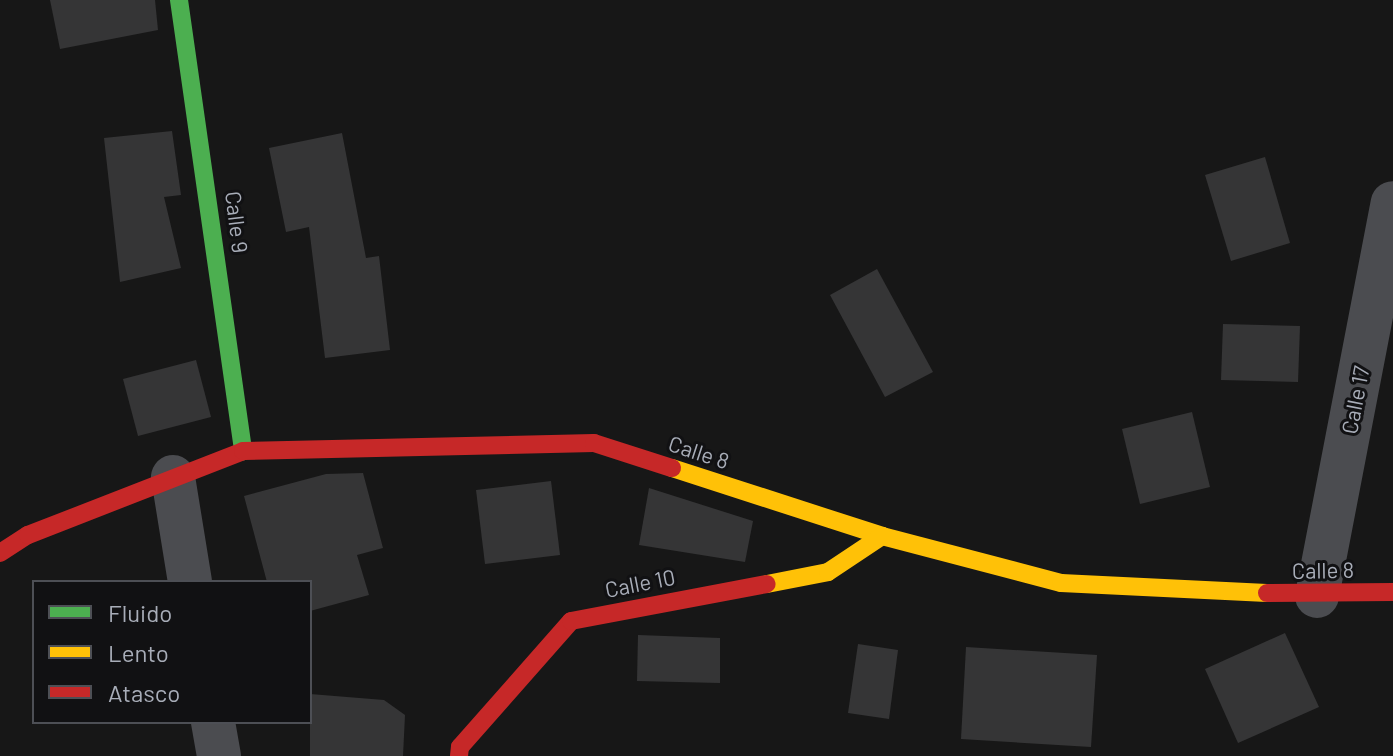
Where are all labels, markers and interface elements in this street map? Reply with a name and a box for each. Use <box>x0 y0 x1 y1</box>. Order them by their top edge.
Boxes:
street label: Calle 9 <box>220 190 254 254</box>
street label: Calle 17 <box>1335 364 1375 436</box>
street label: Calle 8 <box>665 430 733 474</box>
street label: Calle 8 <box>1292 556 1354 584</box>
street label: Calle 10 <box>603 563 677 603</box>
legend <box>32 580 312 724</box>
text: Fluido <box>108 598 172 627</box>
text: Lento <box>108 638 169 667</box>
text: Atasco <box>108 678 180 707</box>

